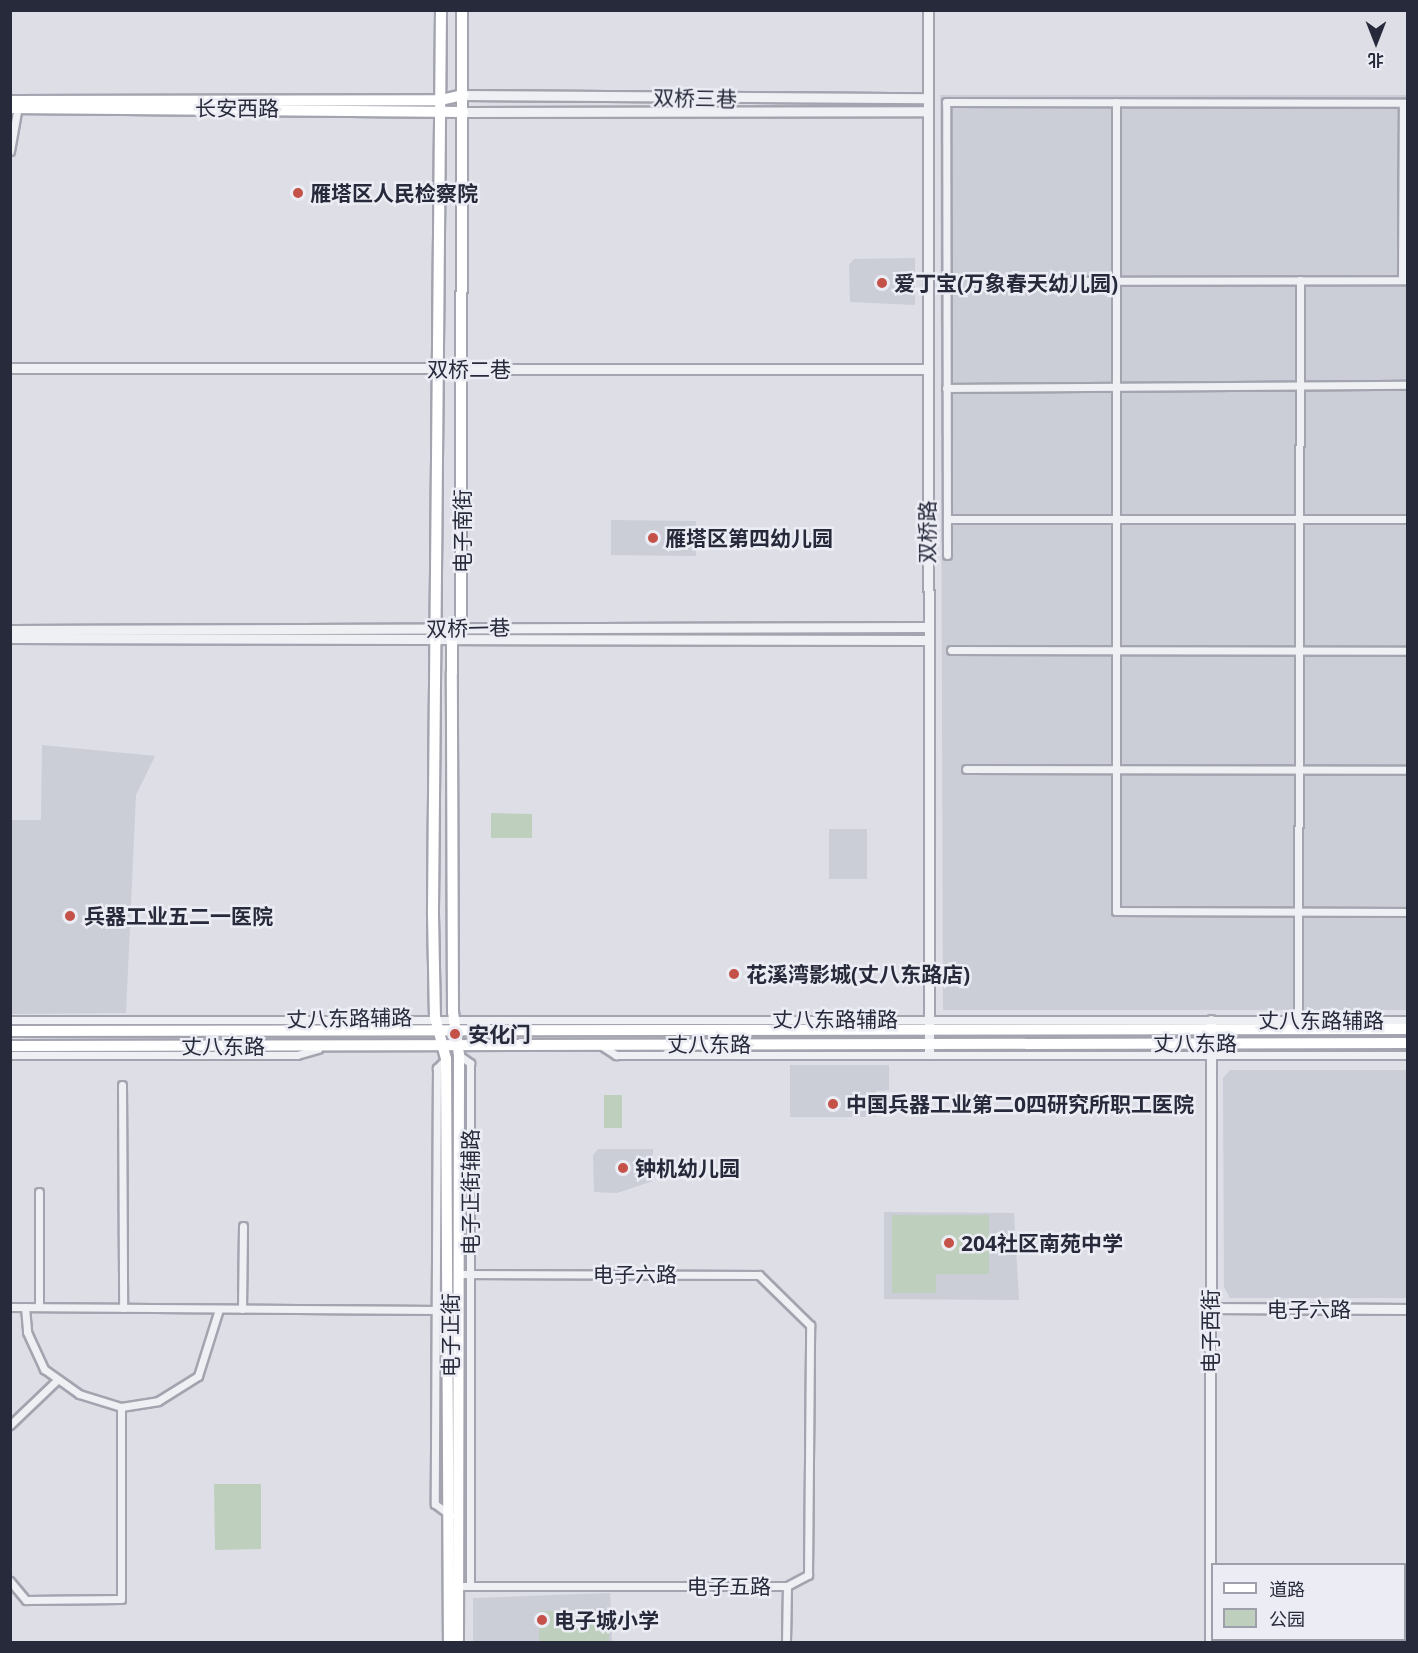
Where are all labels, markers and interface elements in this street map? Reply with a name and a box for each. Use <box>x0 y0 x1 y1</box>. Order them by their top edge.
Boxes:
north arrow <box>1346 12 1406 72</box>
text: 北 <box>1368 49 1384 71</box>
street label: 双桥三巷 <box>653 85 737 111</box>
street label: 长安西路 <box>195 95 279 121</box>
place label: 雁塔区人民检察院 <box>310 180 478 206</box>
marker: 雁塔区人民检察院 <box>291 186 305 200</box>
place label: 爱丁宝(万象春天幼儿园) <box>894 270 1118 296</box>
marker: 爱丁宝(万象春天幼儿园) <box>875 276 889 290</box>
street label: 双桥二巷 <box>427 356 511 382</box>
street label: 电子南街 <box>449 489 475 573</box>
street label: 双桥路 <box>914 501 940 563</box>
place label: 雁塔区第四幼儿园 <box>665 525 833 551</box>
marker: 雁塔区第四幼儿园 <box>646 531 660 545</box>
street label: 双桥一巷 <box>426 615 510 641</box>
place label: 兵器工业五二一医院 <box>84 903 273 929</box>
marker: 兵器工业五二一医院 <box>61 907 79 925</box>
place label: 花溪湾影城(丈八东路店) <box>746 961 970 987</box>
marker: 花溪湾影城(丈八东路店) <box>727 967 741 981</box>
street label: 丈八东路辅路 <box>286 1004 412 1032</box>
street label: 丈八东路辅路 <box>772 1006 898 1032</box>
street label: 丈八东路辅路 <box>1258 1007 1384 1033</box>
place label: 安化门 <box>468 1021 531 1047</box>
marker: 安化门 <box>446 1025 464 1043</box>
street label: 丈八东路 <box>1153 1030 1237 1056</box>
street label: 丈八东路 <box>667 1031 751 1057</box>
street label: 丈八东路 <box>181 1033 265 1059</box>
place label: 中国兵器工业第二0四研究所职工医院 <box>846 1091 1194 1117</box>
marker: 中国兵器工业第二0四研究所职工医院 <box>824 1095 842 1113</box>
street label: 电子正街辅路 <box>457 1129 483 1255</box>
place label: 钟机幼儿园 <box>635 1155 740 1181</box>
marker: 钟机幼儿园 <box>616 1161 630 1175</box>
place label: 204社区南苑中学 <box>961 1230 1123 1256</box>
marker: 204社区南苑中学 <box>942 1236 956 1250</box>
street label: 电子六路 <box>593 1261 677 1287</box>
street label: 电子西街 <box>1197 1289 1223 1373</box>
street label: 电子正街 <box>437 1293 463 1377</box>
street label: 电子六路 <box>1267 1296 1351 1322</box>
legend <box>1211 1563 1406 1641</box>
street label: 电子五路 <box>687 1573 771 1599</box>
text: 道路 <box>1269 1577 1305 1601</box>
place label: 电子城小学 <box>554 1607 659 1633</box>
text: 公园 <box>1269 1607 1305 1631</box>
marker: 电子城小学 <box>535 1613 549 1627</box>

